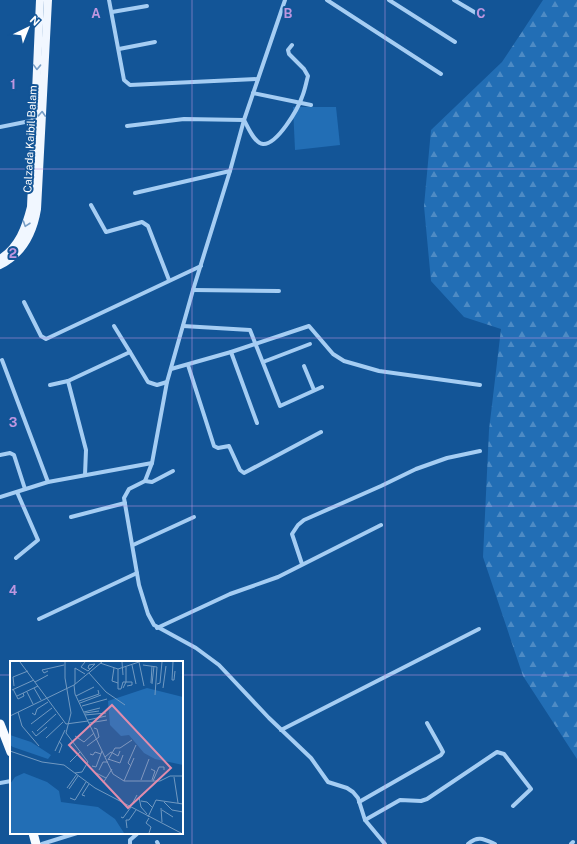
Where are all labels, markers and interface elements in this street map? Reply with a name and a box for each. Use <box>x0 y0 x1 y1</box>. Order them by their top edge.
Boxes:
text: A <box>91 6 101 21</box>
text: B <box>284 6 293 21</box>
text: C <box>476 6 486 21</box>
north arrow <box>8 8 48 48</box>
text: N <box>28 13 42 28</box>
one-way arrow <box>33 64 41 70</box>
text: 1 <box>10 77 16 92</box>
street label: Calzada Kaibil Balam <box>21 85 39 193</box>
one-way arrow <box>38 111 47 117</box>
one-way arrow <box>22 220 31 227</box>
text: 2 <box>9 246 17 261</box>
text: 3 <box>9 415 18 430</box>
text: 4 <box>9 583 18 598</box>
inset map <box>10 661 183 834</box>

